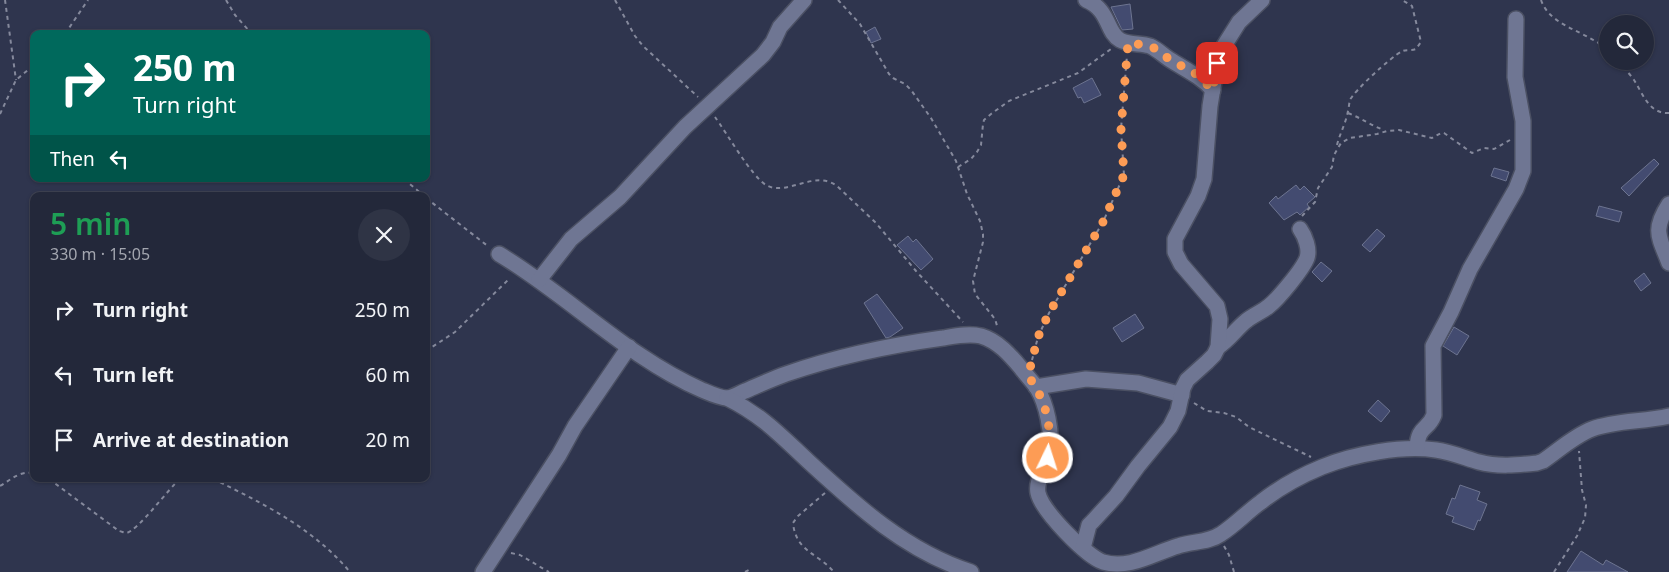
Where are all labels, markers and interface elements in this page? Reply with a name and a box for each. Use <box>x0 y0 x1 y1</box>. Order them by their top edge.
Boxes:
map controls <box>1599 15 1654 70</box>
button: search <box>1599 15 1654 70</box>
pin <box>1196 42 1238 84</box>
text: 250 m <box>133 44 236 91</box>
icon: arrive <box>1203 49 1231 77</box>
icon: right <box>50 50 115 115</box>
text: Turn right <box>133 89 236 119</box>
icon: left <box>105 145 133 173</box>
text: Then <box>50 146 95 172</box>
text: 5 min <box>50 203 131 244</box>
button: close <box>358 209 410 261</box>
text: 330 m · 15:05 <box>50 243 150 265</box>
icon: right <box>50 296 78 324</box>
text: Turn right <box>93 297 188 323</box>
text: 250 m <box>355 297 410 323</box>
icon: left <box>50 361 78 389</box>
text: Turn left <box>93 362 174 388</box>
text: 60 m <box>366 362 410 388</box>
icon: arrive <box>50 426 78 454</box>
text: Arrive at destination <box>93 427 289 453</box>
text: 20 m <box>366 427 410 453</box>
position arrow <box>1021 431 1073 483</box>

